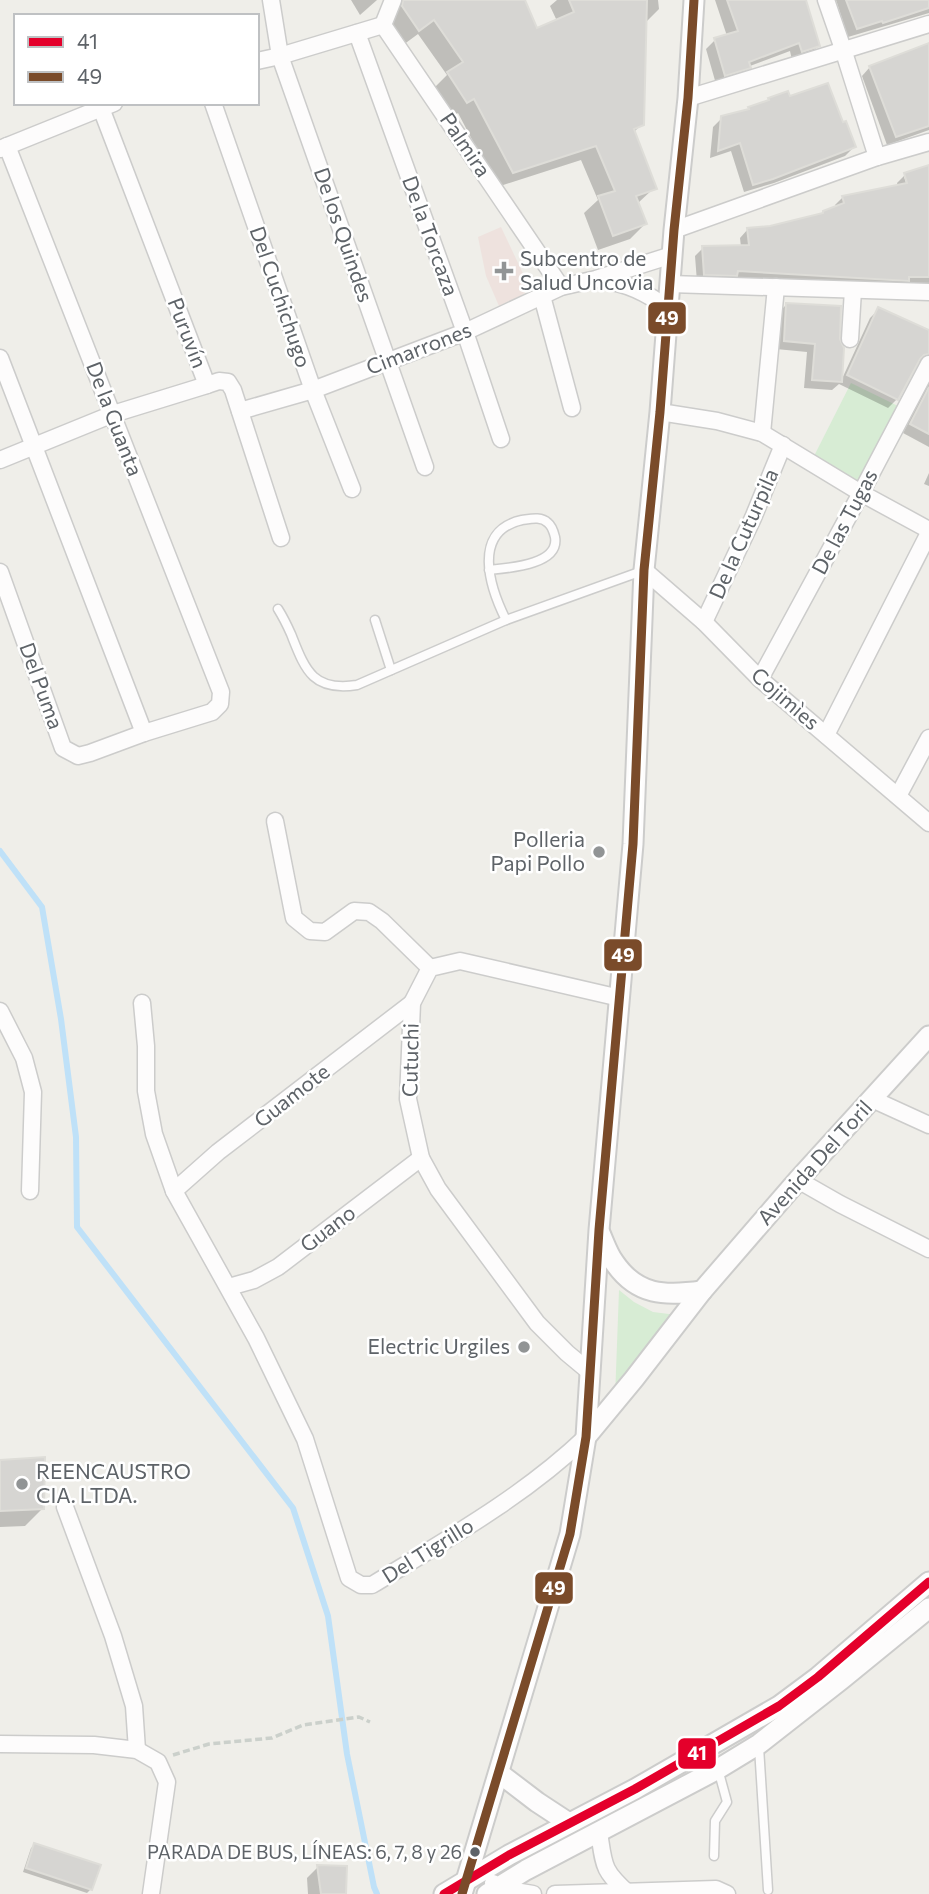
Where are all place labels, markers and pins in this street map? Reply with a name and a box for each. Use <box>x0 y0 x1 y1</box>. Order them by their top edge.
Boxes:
place label: Subcentro de Salud Uncovia <box>520 245 654 294</box>
marker: Subcentro de Salud Uncovia <box>494 261 514 281</box>
place label: Polleria Papi Pollo <box>490 826 585 875</box>
marker: Polleria Papi Pollo <box>591 844 607 860</box>
place label: Electric Urgiles <box>367 1333 510 1358</box>
marker: Electric Urgiles <box>516 1339 532 1355</box>
place label: REENCAUSTRO CIA. LTDA. <box>36 1458 191 1507</box>
marker: REENCAUSTRO CIA. LTDA. <box>14 1476 30 1492</box>
place label: PARADA DE BUS, LÍNEAS: 6, 7, 8 y 26 <box>147 1840 462 1863</box>
marker: PARADA DE BUS, LÍNEAS: 6, 7, 8 y 26 <box>468 1845 482 1859</box>

